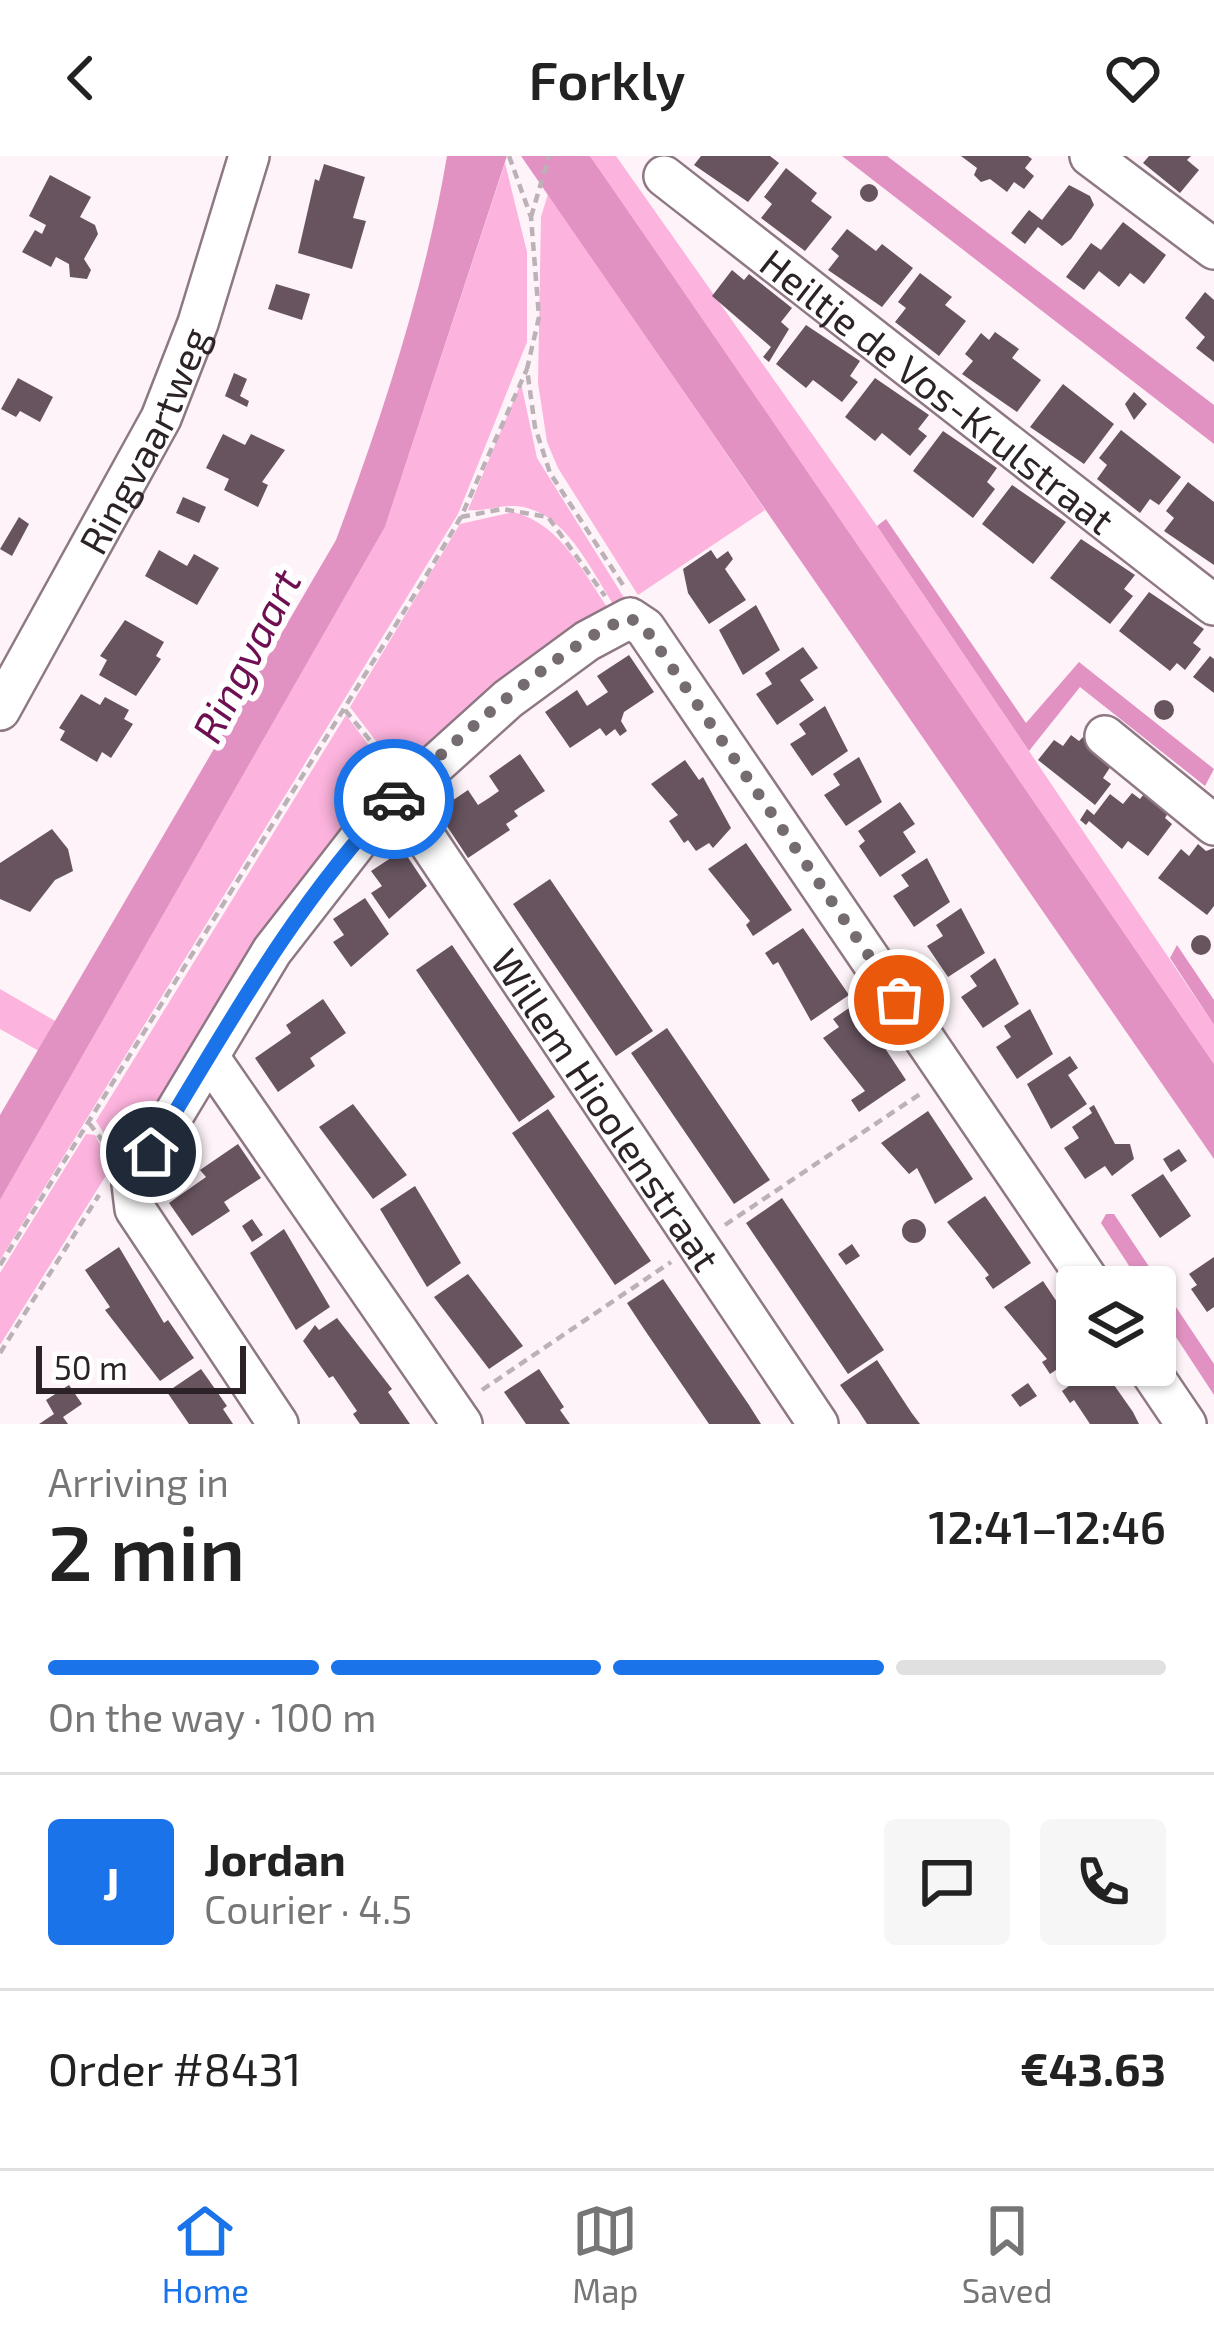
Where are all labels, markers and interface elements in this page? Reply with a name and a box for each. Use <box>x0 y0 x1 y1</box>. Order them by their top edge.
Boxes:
icon: back <box>48 45 114 111</box>
icon: heart <box>1100 45 1166 111</box>
text: Forkly <box>528 46 686 111</box>
street label: Heiltje de Vos-Krulstraat <box>752 238 1125 543</box>
street label: Ringvaartweg <box>68 320 218 561</box>
water label: Ringvaart <box>180 560 311 750</box>
courier <box>334 739 454 859</box>
icon: car <box>361 766 427 832</box>
street label: Willem Hioolenstraat <box>483 939 732 1279</box>
pin <box>848 949 950 1051</box>
icon: bag <box>866 967 932 1033</box>
pin <box>100 1101 202 1203</box>
icon: home <box>118 1119 184 1185</box>
map controls <box>1056 1266 1176 1386</box>
button: layers <box>1056 1266 1176 1386</box>
scale bar <box>36 1340 246 1393</box>
text: 50 m <box>54 1347 128 1387</box>
text: Arriving in <box>48 1458 229 1505</box>
text: 12:41–12:46 <box>929 1499 1166 1553</box>
text: 2 min <box>48 1503 245 1597</box>
text: On the way · 100 m <box>48 1693 376 1740</box>
button: chat <box>884 1819 1010 1945</box>
button: phone <box>1040 1819 1166 1945</box>
text: Jordan <box>204 1831 346 1885</box>
text: J <box>103 1855 119 1909</box>
text: Courier · 4.5 <box>204 1885 412 1932</box>
text: Order #8431 <box>48 2041 302 2095</box>
text: €43.63 <box>1020 2041 1166 2095</box>
tab: Home <box>162 2198 249 2310</box>
tab: Map <box>572 2198 639 2310</box>
tab: Saved <box>962 2198 1052 2310</box>

